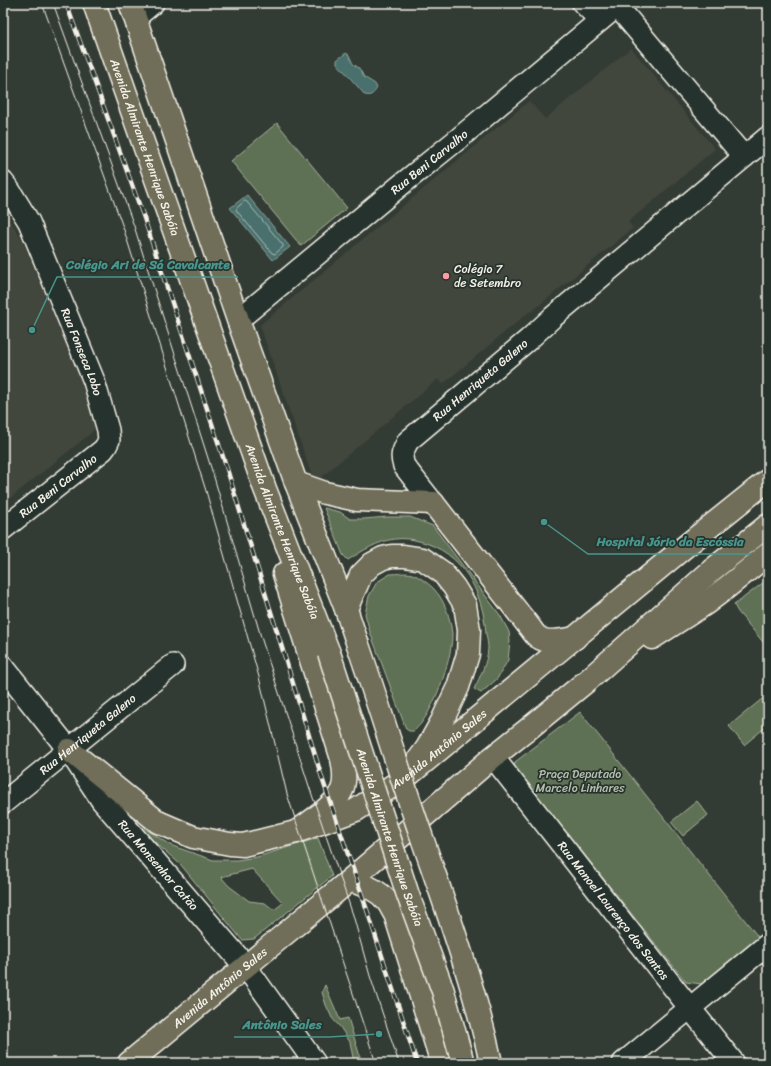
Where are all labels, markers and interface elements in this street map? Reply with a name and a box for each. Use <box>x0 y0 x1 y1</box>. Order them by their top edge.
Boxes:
street label: Avenida Almirante Henrique Sabóia <box>103 55 186 239</box>
street label: Rua Beni Carvalho <box>385 124 473 200</box>
callout: Colégio Ari de Sá Cavalcante <box>57 252 238 277</box>
text: Colégio Ari de Sá Cavalcante <box>65 253 231 276</box>
place label: Colégio 7 de Setembro <box>454 258 521 294</box>
marker: Colégio 7 de Setembro <box>441 271 451 281</box>
street label: Rua Fonseca Lobo <box>54 305 109 398</box>
street label: Rua Henriqueta Galeno <box>427 333 533 427</box>
street label: Avenida Almirante Henrique Sabóia <box>238 439 326 623</box>
street label: Rua Beni Carvalho <box>14 448 102 524</box>
callout: Hospital Jório da Escóssia <box>588 529 751 554</box>
text: Hospital Jório da Escóssia <box>595 530 744 553</box>
street label: Rua Henriqueta Galeno <box>34 688 141 781</box>
street label: Avenida Antônio Sales <box>386 703 492 795</box>
street label: Avenida Almirante Henrique Sabóia <box>349 744 430 930</box>
park label: Praça Deputado Marcelo Linhares <box>535 763 625 799</box>
street label: Rua Monsenhor Catão <box>112 815 204 916</box>
street label: Rua Manoel Lourenço dos Santos <box>552 836 675 985</box>
street label: Avenida Antônio Sales <box>167 941 273 1035</box>
callout: Antônio Sales <box>234 1012 329 1037</box>
text: Antônio Sales <box>241 1013 323 1036</box>

